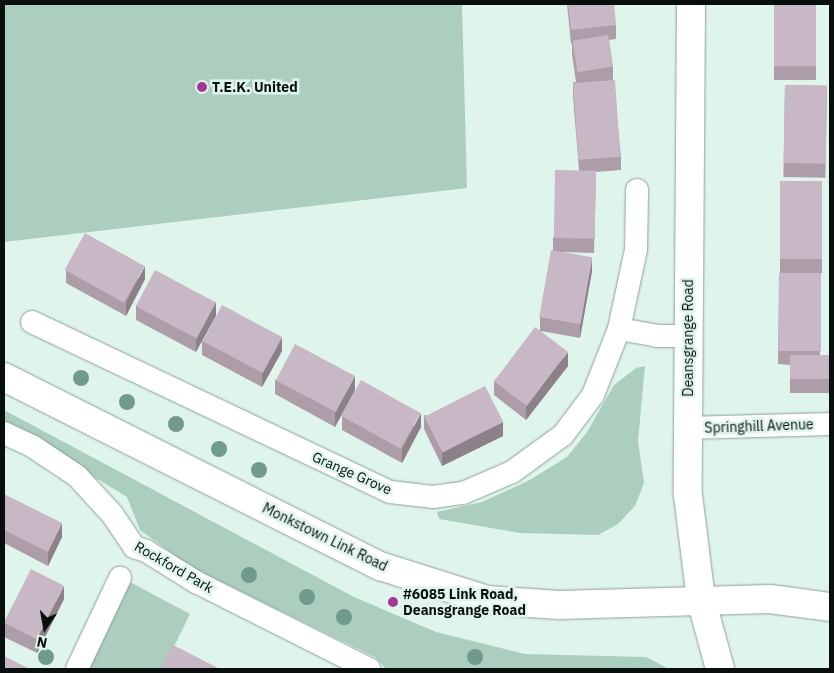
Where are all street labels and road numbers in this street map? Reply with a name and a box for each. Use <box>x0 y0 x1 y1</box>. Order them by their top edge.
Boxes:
street label: Deansgrange Road <box>680 279 696 397</box>
street label: Springhill Avenue <box>704 416 814 436</box>
street label: Grange Grove <box>310 448 394 498</box>
street label: Monkstown Link Road <box>260 499 390 575</box>
street label: Rockford Park <box>132 538 216 596</box>

